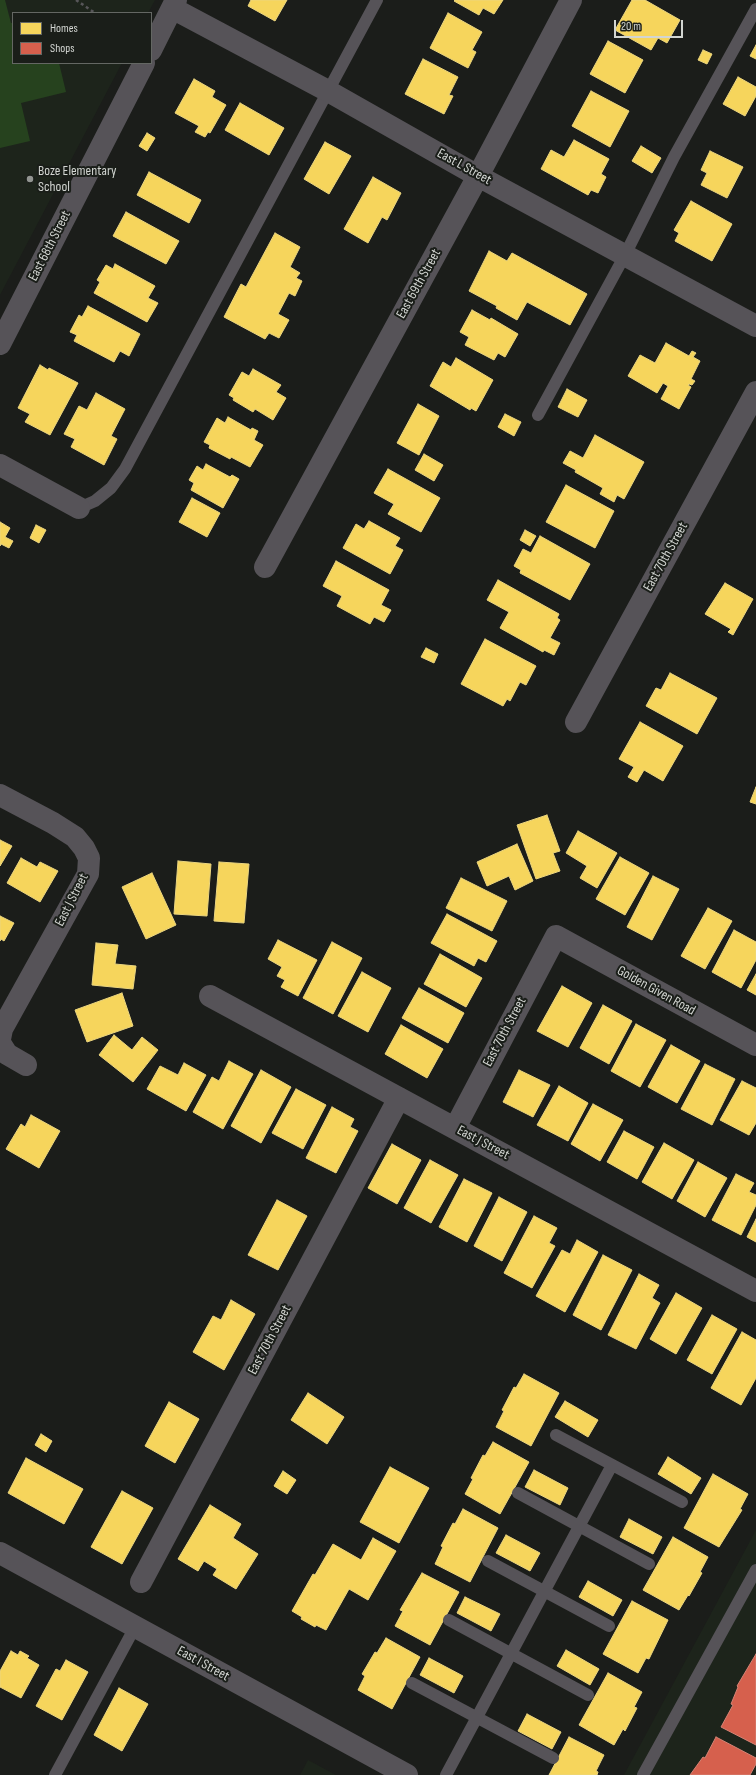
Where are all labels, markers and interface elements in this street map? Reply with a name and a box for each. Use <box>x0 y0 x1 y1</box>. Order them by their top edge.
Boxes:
legend <box>12 12 152 64</box>
scale bar <box>616 12 685 38</box>
text: 20 m <box>621 19 641 34</box>
text: Homes <box>50 21 78 36</box>
text: Shops <box>50 41 75 56</box>
street label: East L Street <box>434 145 494 189</box>
place label: Boze Elementary School <box>38 163 116 196</box>
marker: Boze Elementary School <box>25 174 35 184</box>
street label: East 68th Street <box>25 208 75 284</box>
street label: East 69th Street <box>393 246 445 322</box>
street label: East 70th Street <box>640 520 692 594</box>
street label: East J Street <box>52 871 92 929</box>
street label: Golden Given Road <box>614 963 698 1019</box>
street label: East 70th Street <box>480 994 530 1070</box>
street label: East J Street <box>454 1122 512 1164</box>
street label: East 70th Street <box>245 1302 295 1378</box>
street label: East I Street <box>174 1643 232 1685</box>

